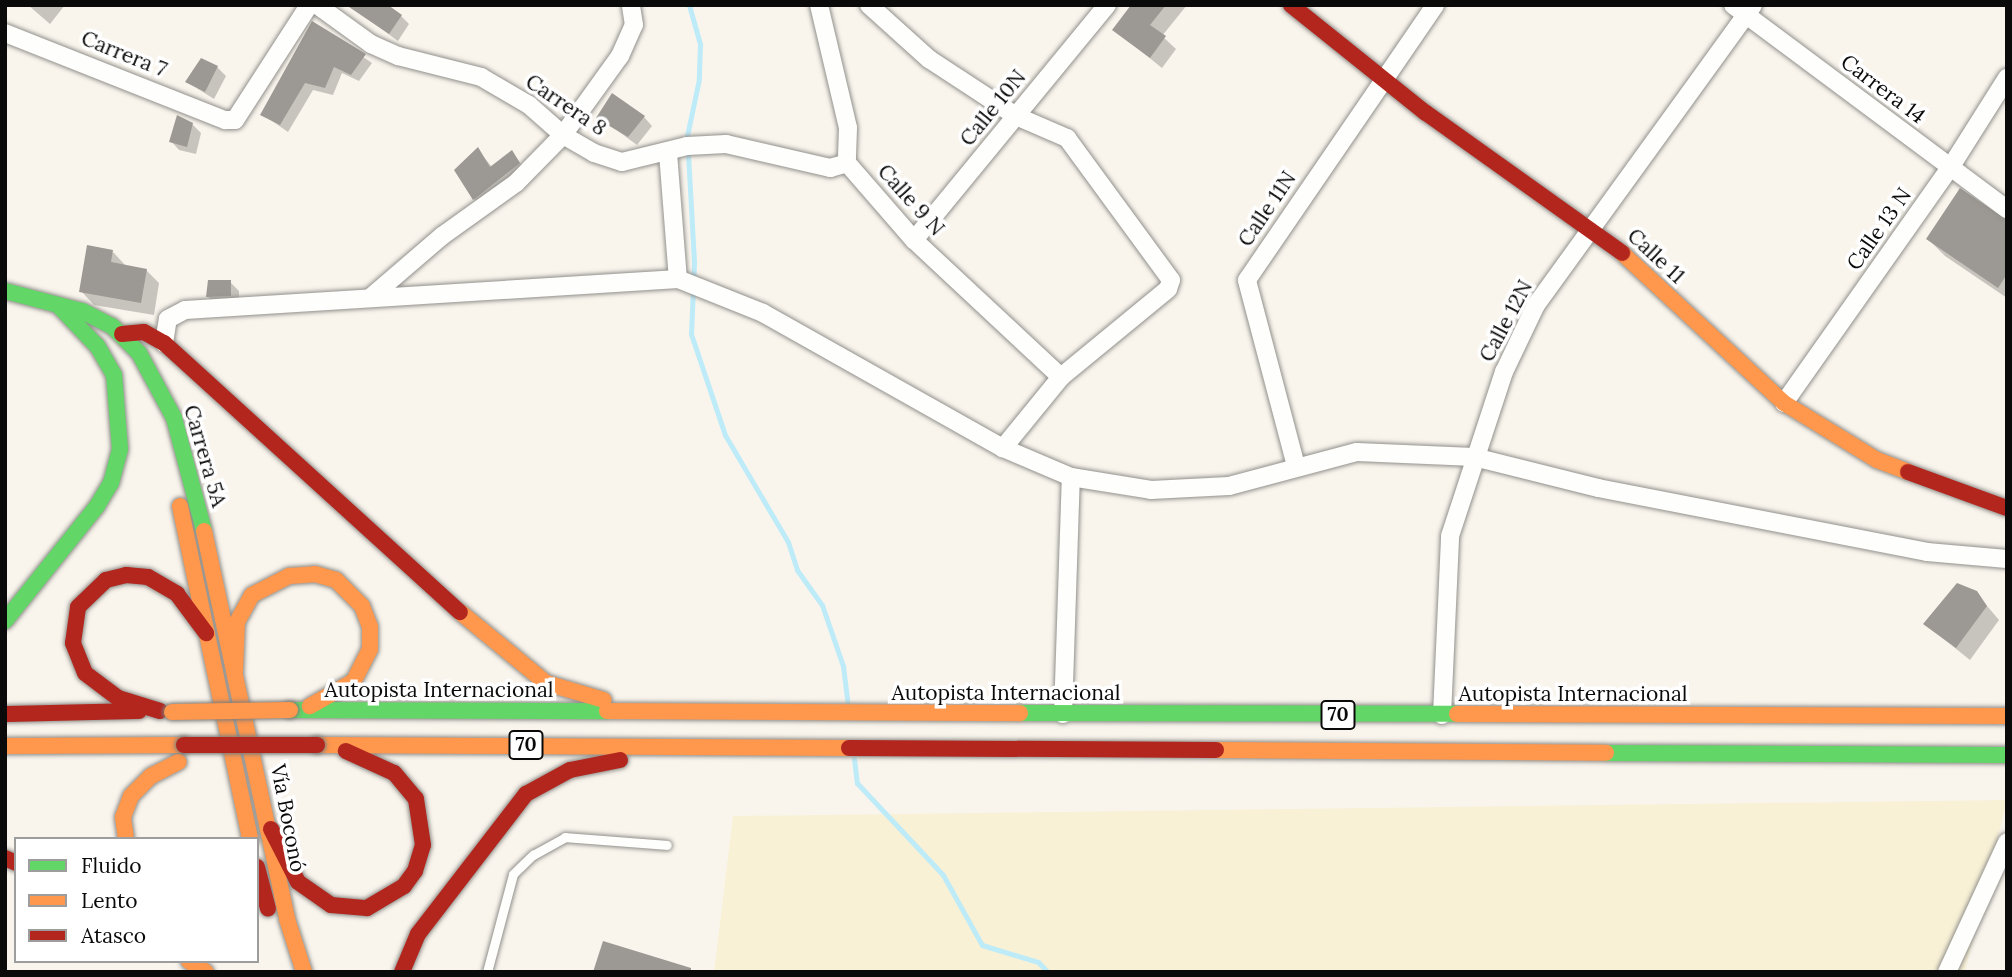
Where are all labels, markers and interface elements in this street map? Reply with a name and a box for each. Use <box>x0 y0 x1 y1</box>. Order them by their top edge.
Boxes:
street label: Carrera 7 <box>78 25 170 83</box>
street label: Carrera 14 <box>1836 49 1930 129</box>
street label: Calle 10N <box>955 65 1031 151</box>
street label: Carrera 8 <box>521 69 611 141</box>
street label: Calle 9 N <box>872 159 950 241</box>
street label: Calle 11N <box>1233 167 1301 251</box>
street label: Calle 13 N <box>1842 183 1916 275</box>
street label: Calle 11 <box>1622 223 1690 289</box>
street label: Calle 12N <box>1474 276 1538 366</box>
street label: Carrera 5A <box>178 402 232 510</box>
street label: Autopista Internacional <box>324 677 554 703</box>
street label: Autopista Internacional <box>891 680 1121 706</box>
street label: Autopista Internacional <box>1458 681 1688 707</box>
road number: 70 <box>1320 700 1356 730</box>
road number: 70 <box>508 730 544 760</box>
street label: Vía Boconó <box>265 762 311 874</box>
legend <box>14 837 259 963</box>
text: Fluido <box>81 852 142 879</box>
text: Lento <box>81 887 138 914</box>
text: Atasco <box>81 922 146 949</box>

